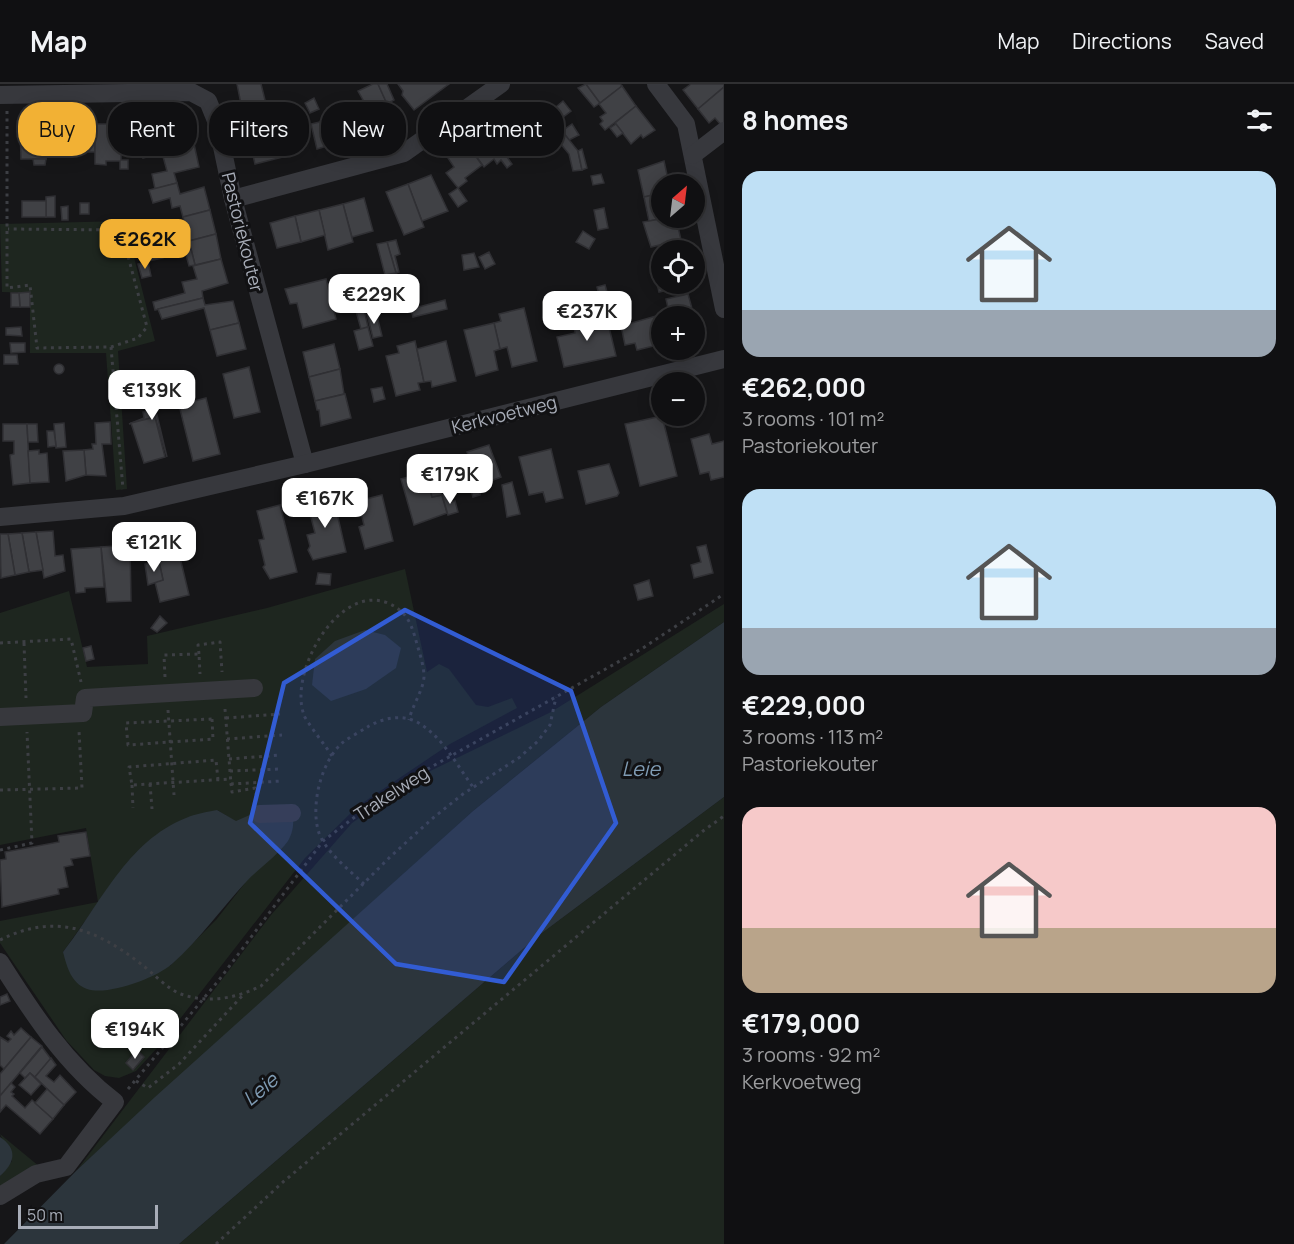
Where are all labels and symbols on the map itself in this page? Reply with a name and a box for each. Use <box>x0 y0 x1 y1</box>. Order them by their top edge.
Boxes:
street label: Pastoriekouter <box>217 170 270 295</box>
north arrow <box>651 174 705 228</box>
pin: €262K <box>103 219 187 270</box>
pin: €229K <box>332 274 416 325</box>
pin: €237K <box>545 291 629 342</box>
pin: €139K <box>110 370 194 421</box>
street label: Kerkvoetweg <box>449 389 559 439</box>
pin: €179K <box>408 454 492 505</box>
pin: €167K <box>283 478 367 529</box>
pin: €121K <box>112 522 196 573</box>
water label: Leie <box>622 755 661 782</box>
street label: Trakelweg <box>349 760 433 826</box>
pin: €194K <box>93 1009 177 1060</box>
water label: Leie <box>237 1066 284 1112</box>
scale bar <box>18 1202 158 1230</box>

